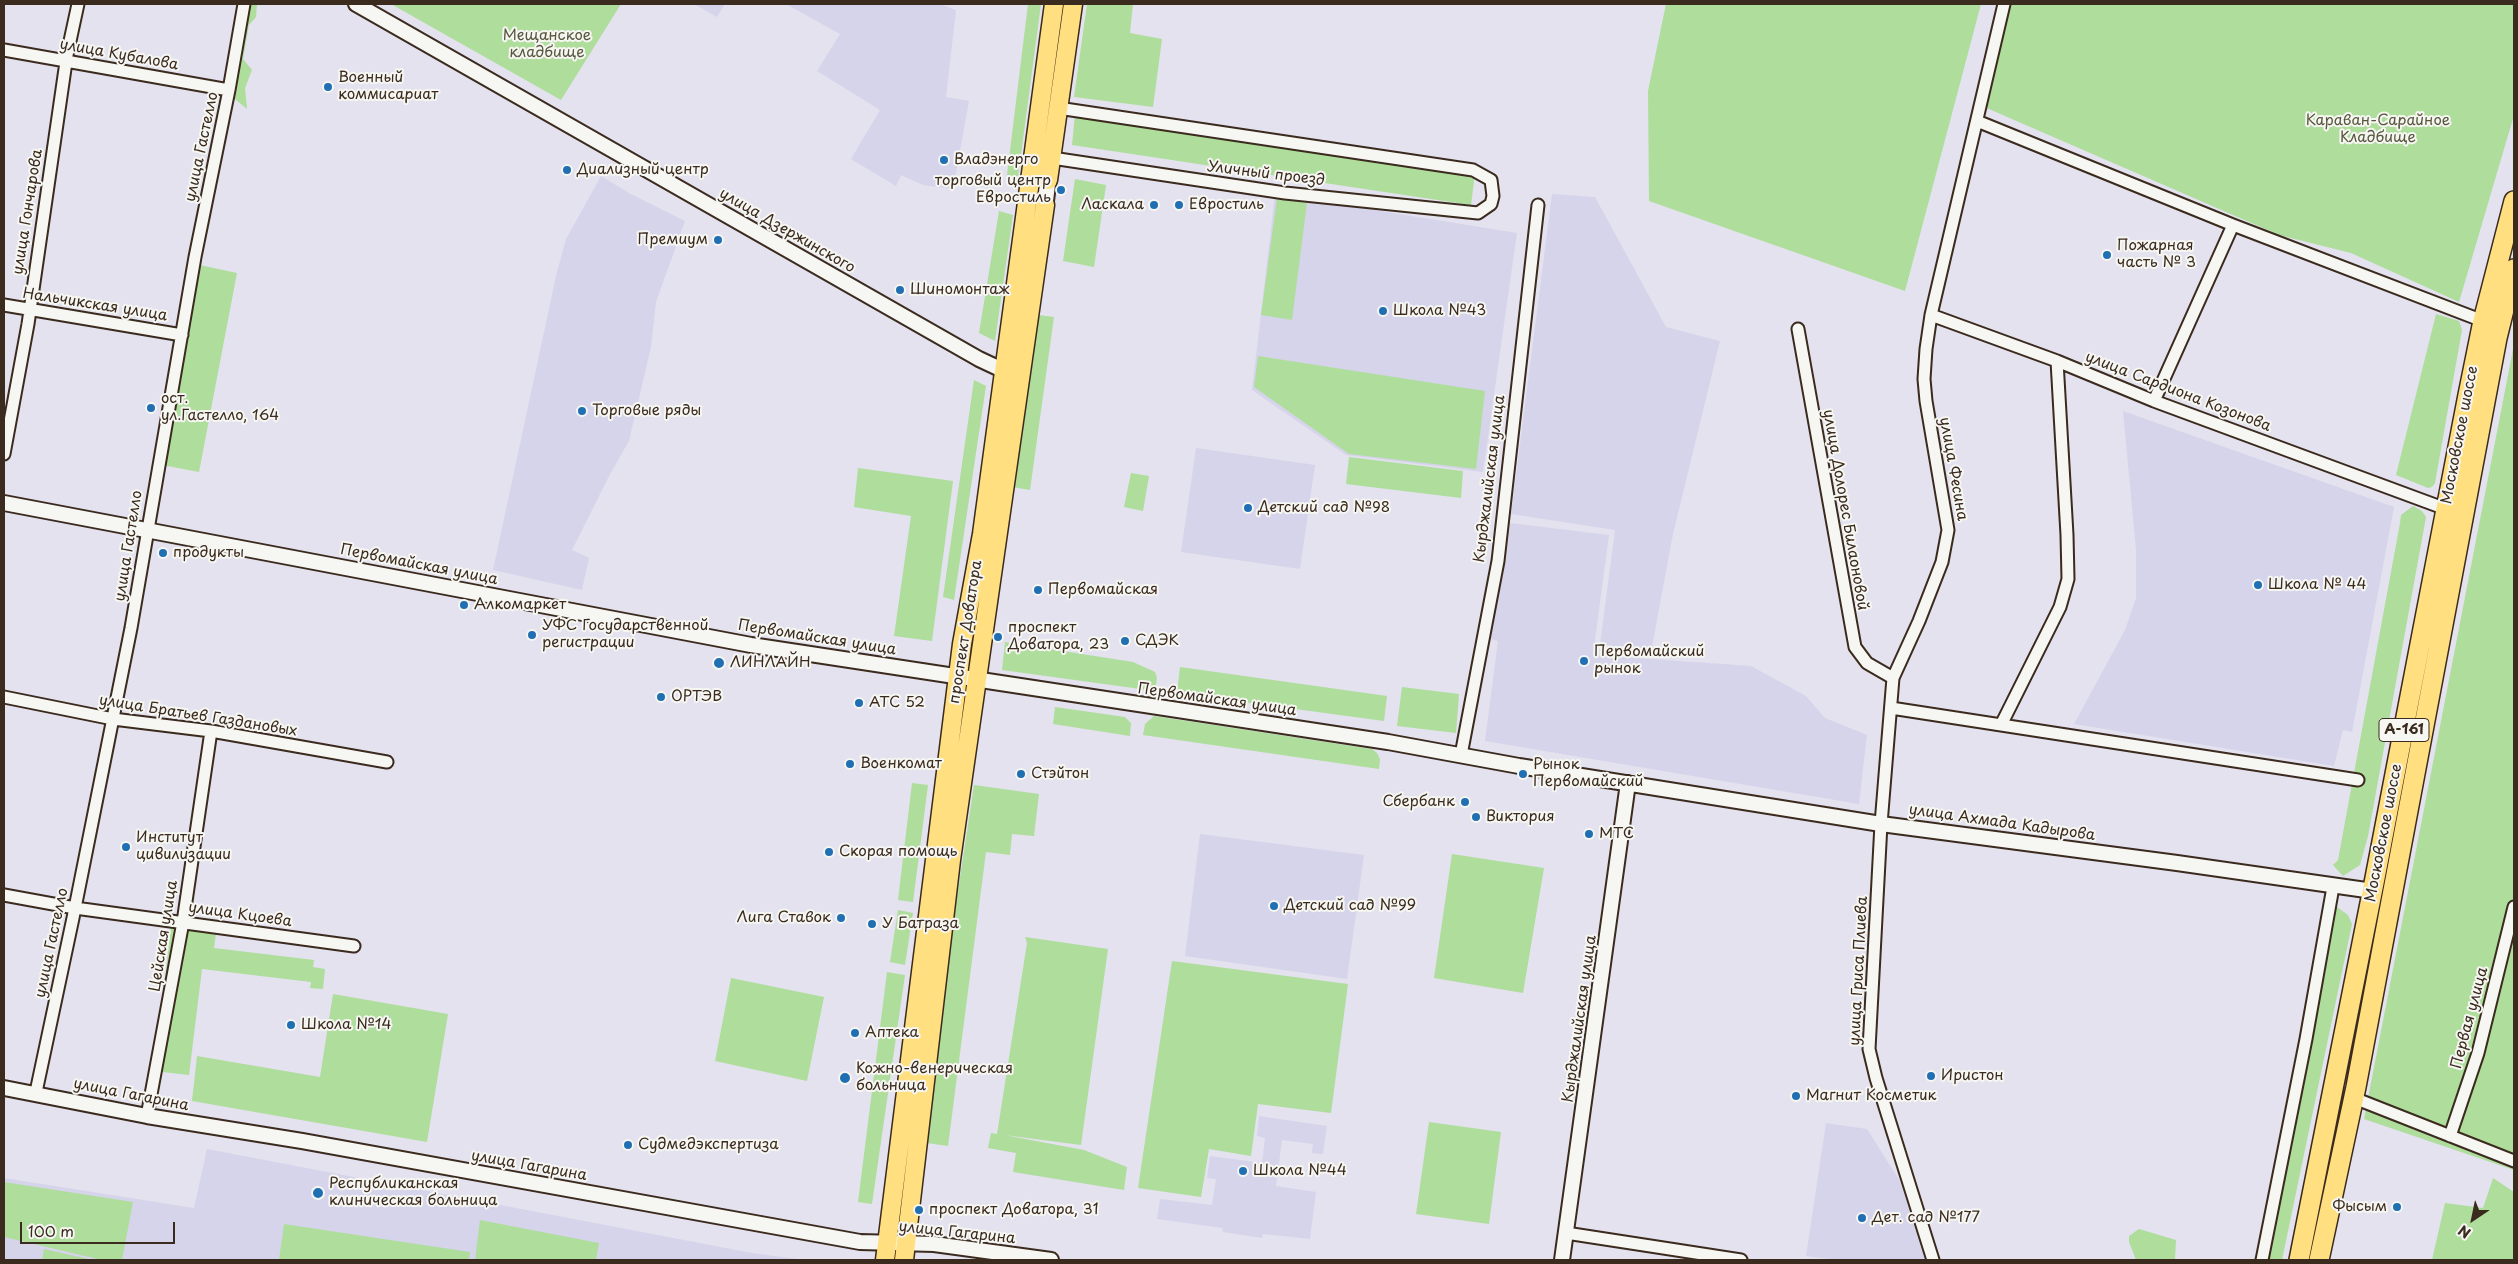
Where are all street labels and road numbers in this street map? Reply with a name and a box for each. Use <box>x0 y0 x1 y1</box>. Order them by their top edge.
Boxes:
street label: улица Кубалова <box>58 36 180 74</box>
street label: улица Гастелло <box>182 90 222 204</box>
street label: улица Гончарова <box>9 148 47 276</box>
street label: Уличный проезд <box>1206 158 1326 190</box>
street label: улица Дзержинского <box>716 185 858 277</box>
street label: Нальчикская улица <box>21 285 169 325</box>
street label: улица Сардиона Козонова <box>2082 348 2274 436</box>
street label: Московское шоссе <box>2438 364 2482 506</box>
street label: Кырджалийская улица <box>1471 394 1509 564</box>
street label: улица Долорес Билаоновой <box>1818 408 1872 612</box>
street label: улица Фесина <box>1935 416 1971 522</box>
street label: улица Гастелло <box>111 489 147 603</box>
street label: Первомайская улица <box>339 541 499 589</box>
street label: проспект Доватора <box>946 559 986 705</box>
street label: Первомайская улица <box>737 617 897 659</box>
street label: Первомайская улица <box>1137 680 1297 720</box>
street label: улица Братьев Газдановых <box>98 691 298 741</box>
road number: А-161 <box>2379 718 2429 742</box>
street label: Московское шоссе <box>2362 762 2406 904</box>
street label: улица Ахмада Кадырова <box>1908 801 2096 845</box>
street label: Цейская улица <box>146 879 182 993</box>
street label: улица Гастелло <box>32 886 72 1000</box>
street label: улица Гриса Плиева <box>1846 896 1872 1046</box>
street label: улица Кцоева <box>187 899 293 931</box>
street label: Кырджалийская улица <box>1559 934 1601 1104</box>
street label: Первая улица <box>2448 965 2492 1071</box>
street label: улица Гагарина <box>72 1075 190 1115</box>
street label: улица Гагарина <box>470 1147 588 1185</box>
street label: улица Гагарина <box>898 1218 1016 1248</box>

